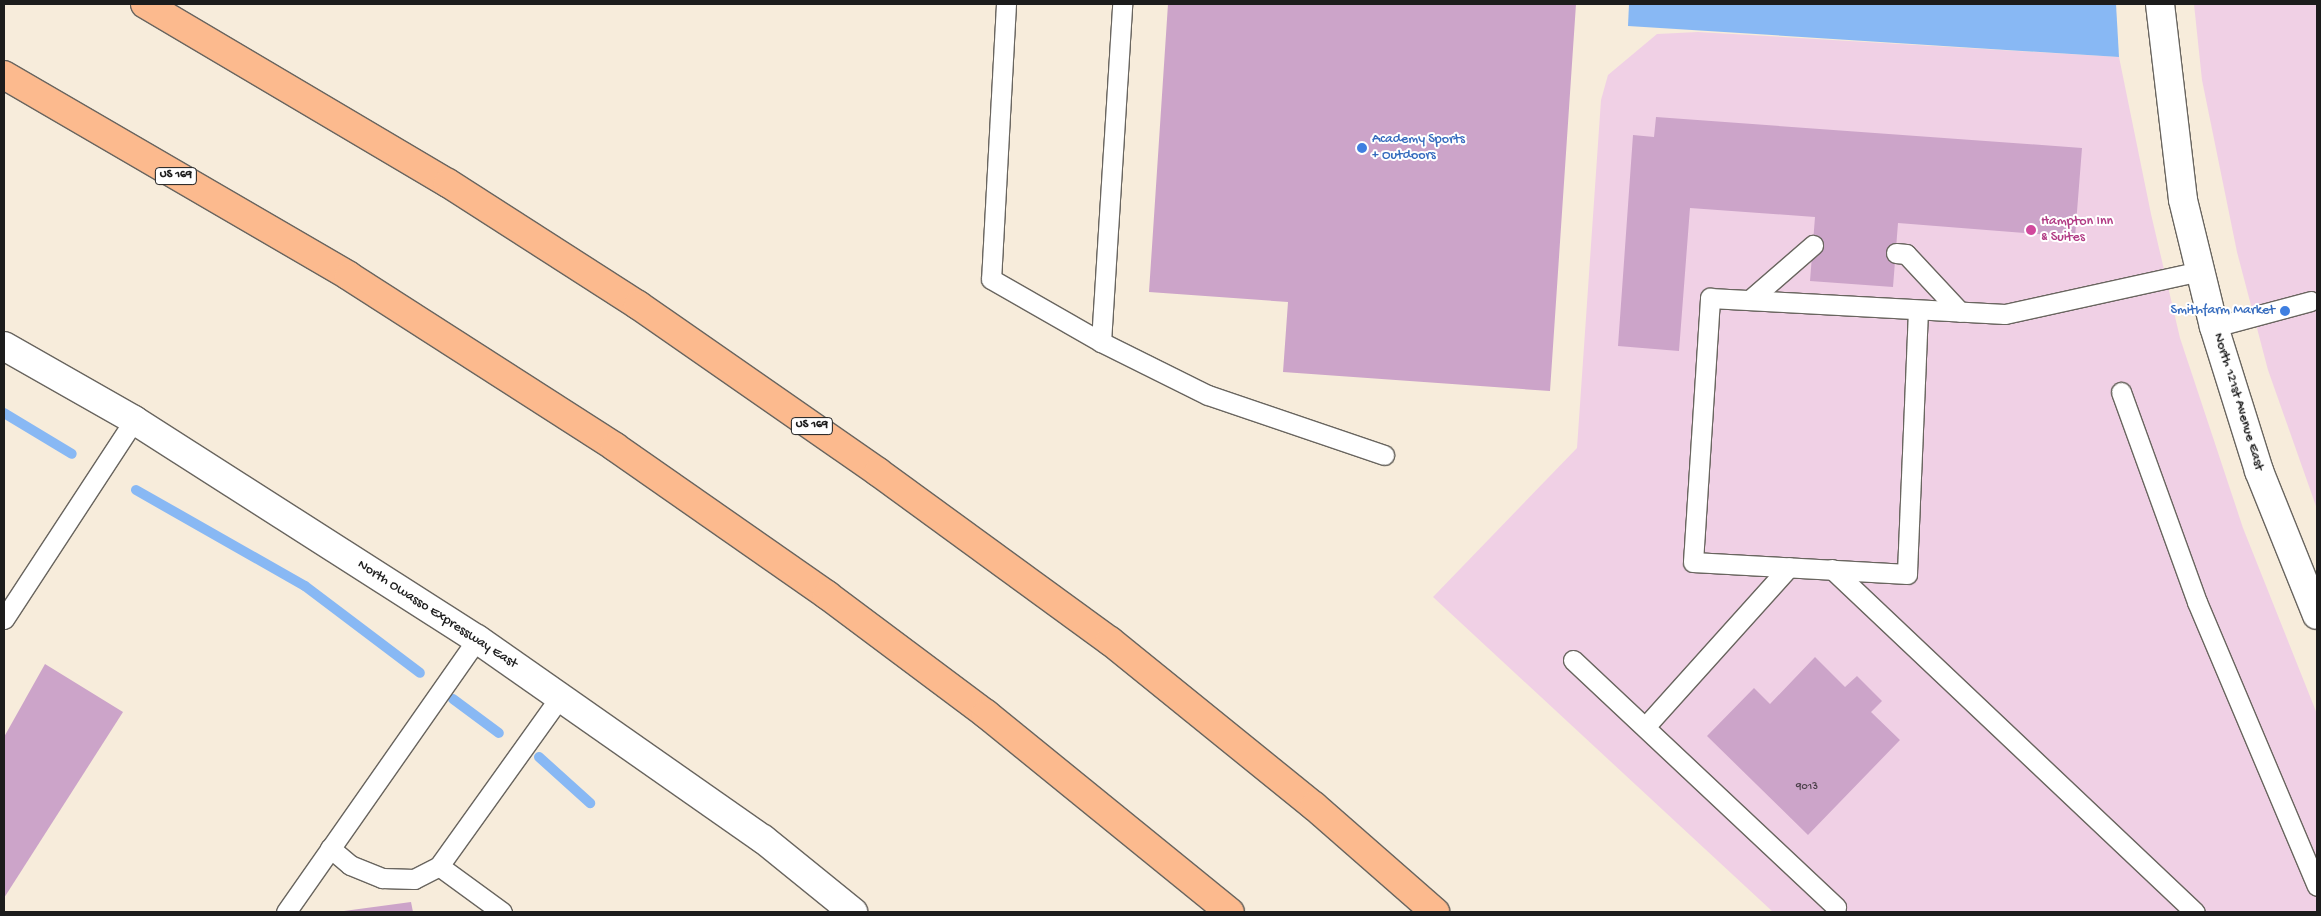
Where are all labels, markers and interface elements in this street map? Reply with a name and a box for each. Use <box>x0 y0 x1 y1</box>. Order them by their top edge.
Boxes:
place label: Academy Sports + Outdoors <box>1372 132 1465 164</box>
marker: Academy Sports + Outdoors <box>1356 142 1368 154</box>
road number: US 169 <box>155 167 197 186</box>
place label: Hampton Inn & Suites <box>2041 214 2113 246</box>
marker: Hampton Inn & Suites <box>2025 224 2037 236</box>
place label: Smithfarm Market <box>2170 303 2275 319</box>
marker: Smithfarm Market <box>2279 305 2291 317</box>
street label: North 121st Avenue East <box>2209 331 2267 473</box>
road number: US 169 <box>791 416 833 436</box>
street label: North Owasso Expressway East <box>354 557 520 673</box>
house number: 9013 <box>1796 780 1818 794</box>

